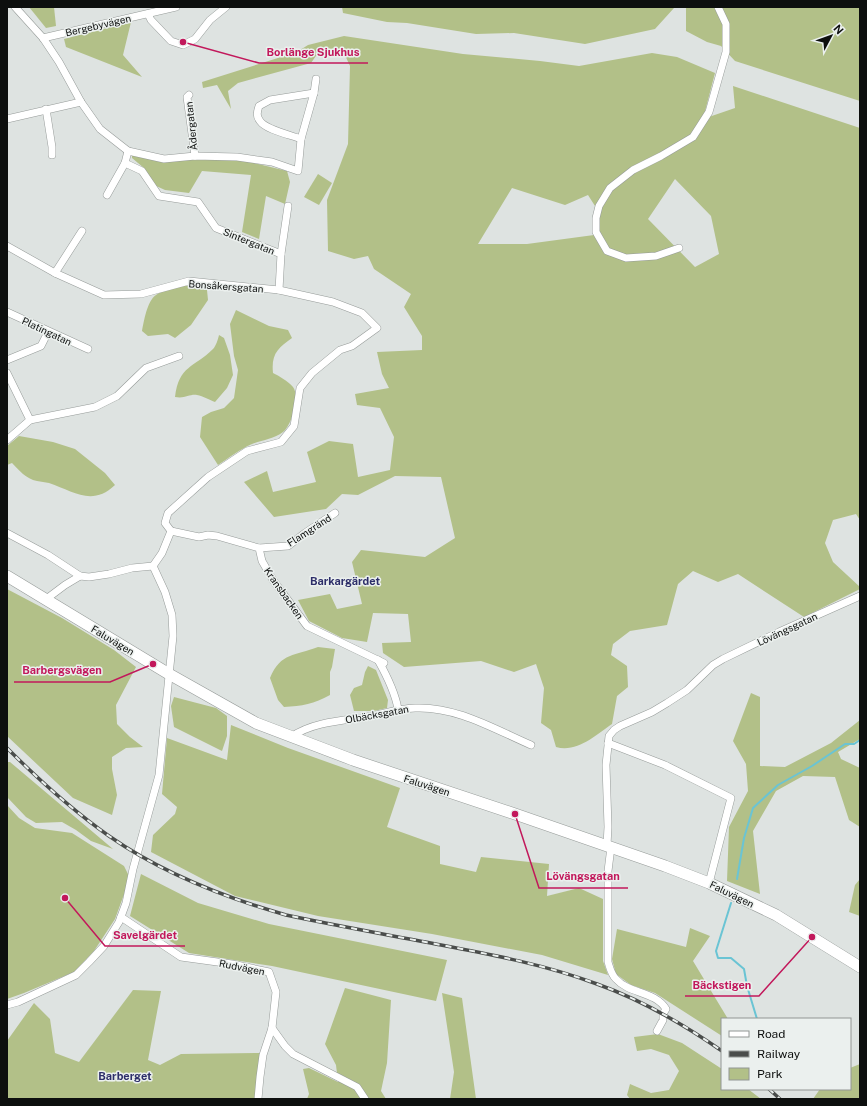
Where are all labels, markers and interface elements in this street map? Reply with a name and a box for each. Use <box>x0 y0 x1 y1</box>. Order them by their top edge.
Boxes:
street label: Bergebyvägen <box>64 12 132 38</box>
north arrow <box>811 16 851 56</box>
text: N <box>831 22 846 37</box>
callout: Borlänge Sjukhus <box>259 40 368 63</box>
text: Borlänge Sjukhus <box>267 46 360 58</box>
street label: Ådergatan <box>182 101 200 151</box>
street label: Sintergatan <box>221 225 277 257</box>
street label: Bonsåkersgatan <box>188 277 264 295</box>
street label: Platingatan <box>20 314 74 348</box>
street label: Flamgränd <box>285 511 333 549</box>
street label: Kransbacken <box>262 565 306 621</box>
district label: Barkargärdet <box>310 575 380 587</box>
street label: Lövängsgatan <box>755 610 819 648</box>
street label: Faluvägen <box>89 622 137 658</box>
callout: Barbergsvägen <box>14 659 110 682</box>
text: Barbergsvägen <box>22 664 102 676</box>
street label: Olbäcksgatan <box>344 702 410 725</box>
street label: Faluvägen <box>402 772 452 798</box>
callout: Lövängsgatan <box>539 865 628 888</box>
text: Lövängsgatan <box>546 870 620 882</box>
street label: Faluvägen <box>708 878 756 910</box>
callout: Savelgärdet <box>105 923 185 946</box>
text: Savelgärdet <box>113 929 177 941</box>
street label: Rudvägen <box>218 957 266 977</box>
callout: Bäckstigen <box>685 973 759 996</box>
text: Bäckstigen <box>693 979 751 991</box>
legend <box>721 1018 851 1090</box>
text: Road <box>757 1027 785 1041</box>
text: Railway <box>757 1047 801 1061</box>
text: Park <box>757 1067 783 1081</box>
district label: Barberget <box>98 1070 152 1082</box>

